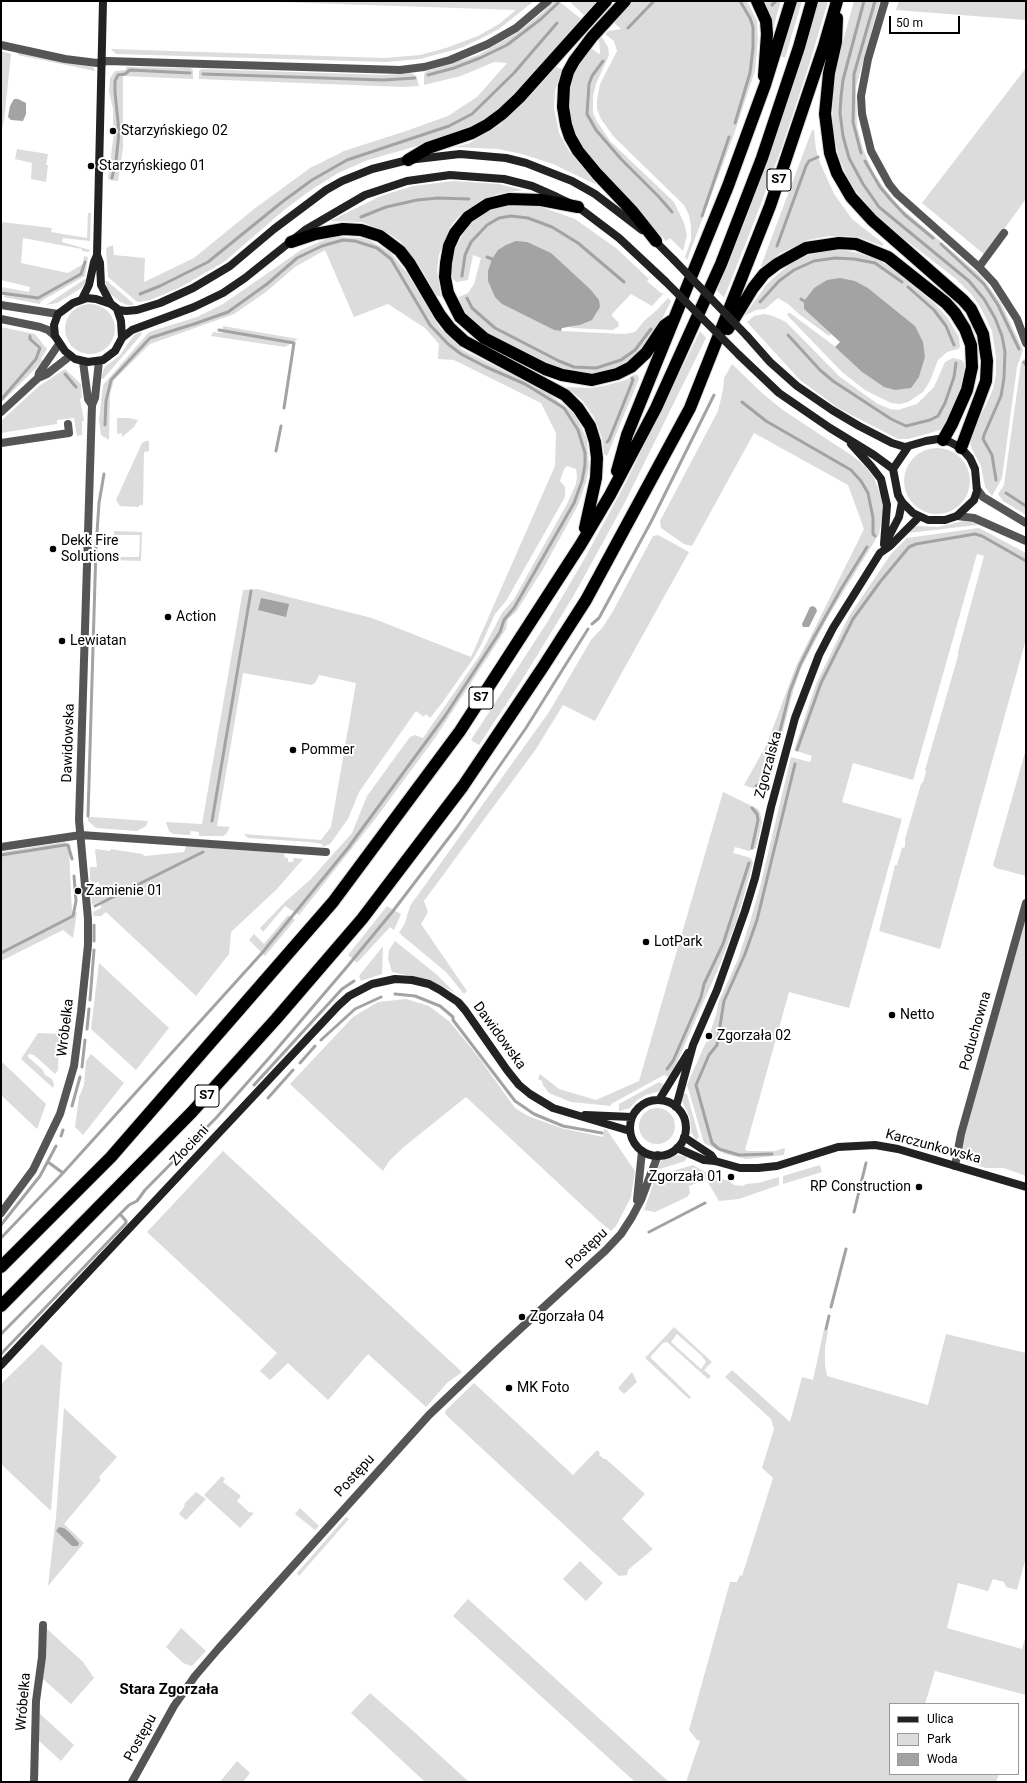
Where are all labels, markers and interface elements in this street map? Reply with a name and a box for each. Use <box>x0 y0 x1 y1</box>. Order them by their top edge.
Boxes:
scale bar <box>891 8 962 34</box>
text: 50 m <box>896 16 923 30</box>
place label: Starzyńskiego 02 <box>121 123 228 139</box>
marker: Starzyńskiego 02 <box>108 126 118 136</box>
place label: Starzyńskiego 01 <box>99 158 206 174</box>
marker: Starzyńskiego 01 <box>86 161 96 171</box>
road number: S7 <box>767 169 791 191</box>
place label: Dekk Fire Solutions <box>61 533 119 566</box>
marker: Dekk Fire Solutions <box>48 544 58 554</box>
place label: Action <box>176 609 216 625</box>
marker: Action <box>163 612 173 622</box>
place label: Lewiatan <box>70 633 126 649</box>
marker: Lewiatan <box>57 636 67 646</box>
road number: S7 <box>469 687 493 709</box>
street label: Dawidowska <box>59 703 79 783</box>
street label: Zgorzalska <box>752 730 786 800</box>
place label: Pommer <box>301 742 354 758</box>
marker: Pommer <box>288 745 298 755</box>
place label: Zamienie 01 <box>86 883 163 899</box>
marker: Zamienie 01 <box>73 886 83 896</box>
place label: LotPark <box>654 934 702 950</box>
marker: LotPark <box>641 937 651 947</box>
street label: Poduchowna <box>957 990 995 1072</box>
street label: Wróbelka <box>54 998 78 1058</box>
street label: Dawidowska <box>469 999 529 1073</box>
place label: Netto <box>900 1007 934 1023</box>
marker: Netto <box>887 1010 897 1020</box>
place label: Zgorzała 02 <box>717 1028 791 1044</box>
marker: Zgorzała 02 <box>704 1031 714 1041</box>
road number: S7 <box>195 1085 219 1107</box>
street label: Złocieni <box>167 1122 213 1170</box>
street label: Karczunkowska <box>883 1126 983 1168</box>
place label: Zgorzała 01 <box>649 1169 723 1185</box>
marker: Zgorzała 01 <box>726 1172 736 1182</box>
place label: RP Construction <box>810 1179 911 1195</box>
marker: RP Construction <box>914 1182 924 1192</box>
street label: Postępu <box>563 1225 611 1273</box>
place label: Zgorzała 04 <box>530 1309 604 1325</box>
marker: Zgorzała 04 <box>517 1312 527 1322</box>
place label: MK Foto <box>517 1380 569 1396</box>
marker: MK Foto <box>504 1383 514 1393</box>
street label: Postępu <box>332 1451 378 1501</box>
street label: Wróbelka <box>13 1672 35 1732</box>
district label: Stara Zgorzała <box>119 1681 219 1699</box>
legend <box>889 1703 1019 1775</box>
street label: Postępu <box>121 1711 161 1765</box>
text: Ulica <box>927 1712 953 1726</box>
text: Park <box>927 1732 951 1746</box>
text: Woda <box>927 1752 958 1766</box>

